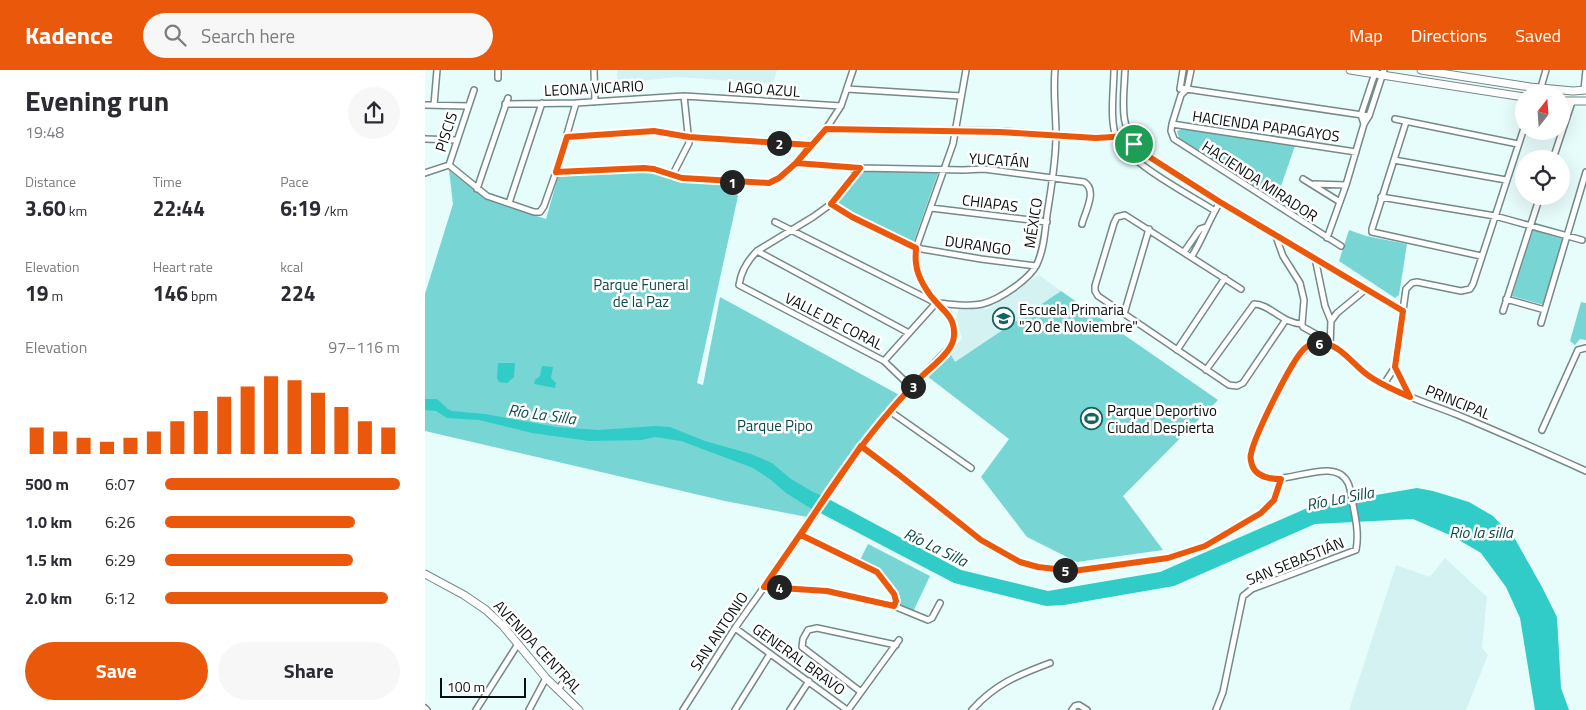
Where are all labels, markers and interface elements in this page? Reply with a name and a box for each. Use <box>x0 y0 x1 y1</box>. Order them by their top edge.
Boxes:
search box <box>143 13 493 58</box>
text: Kadence <box>25 17 113 53</box>
icon: search <box>161 21 189 49</box>
text: Search here <box>201 21 295 50</box>
text: Map <box>1349 22 1383 49</box>
text: Directions <box>1411 22 1487 49</box>
text: Saved <box>1515 22 1561 49</box>
street label: LEONA VICARIO <box>543 74 645 102</box>
street label: LAGO AZUL <box>727 75 801 103</box>
text: Evening run <box>25 79 169 122</box>
north arrow <box>1515 85 1570 140</box>
map controls <box>1515 85 1570 205</box>
button: share <box>348 87 400 139</box>
street label: HACIENDA PAPAGAYOS <box>1191 104 1341 148</box>
street label: PISCIS <box>429 109 463 155</box>
text: 19:48 <box>25 120 64 144</box>
pin <box>1113 123 1155 165</box>
pin: 2 <box>767 130 791 156</box>
icon: arrive <box>1120 130 1148 158</box>
text: 2 <box>776 133 783 154</box>
street label: HACIENDA MIRADOR <box>1198 135 1322 227</box>
street label: YUCATÁN <box>968 146 1030 174</box>
button: locate <box>1515 150 1570 205</box>
pin: 1 <box>719 170 745 194</box>
text: Distance <box>25 171 76 192</box>
text: Time <box>153 171 182 192</box>
text: Pace <box>280 171 309 192</box>
text: 1 <box>729 172 736 193</box>
street label: CHIAPAS <box>961 188 1019 218</box>
text: 3.60 <box>25 192 66 224</box>
text: 22:44 <box>153 192 205 224</box>
text: 6:19 <box>280 192 321 224</box>
street label: MÉXICO <box>1018 196 1048 250</box>
text: km <box>66 200 87 221</box>
text: /km <box>321 200 348 221</box>
street label: DURANGO <box>943 229 1013 261</box>
text: Elevation <box>25 256 79 277</box>
text: Heart rate <box>153 256 213 277</box>
text: kcal <box>280 256 303 277</box>
park label: Parque Funeral de la Paz <box>593 273 689 313</box>
text: 19 <box>25 277 49 309</box>
text: 146 <box>153 277 188 309</box>
text: 224 <box>280 277 316 309</box>
text: m <box>49 285 63 306</box>
text: bpm <box>188 285 217 306</box>
street label: VALLE DE CORAL <box>781 286 887 356</box>
place label: Escuela Primaria "20 de Noviembre" <box>1019 298 1138 338</box>
school or university icon: Escuela Primaria "20 de Noviembre" <box>991 306 1015 330</box>
pin: 6 <box>1307 330 1331 356</box>
text: 6 <box>1316 333 1323 354</box>
text: Elevation <box>25 335 87 359</box>
text: 97–116 m <box>328 335 400 359</box>
pin: 3 <box>901 374 925 398</box>
text: 3 <box>910 376 917 397</box>
street label: PRINCIPAL <box>1422 379 1494 425</box>
water label: Río La Silla <box>507 397 578 431</box>
place label: Parque Deportivo Ciudad Despierta <box>1107 399 1217 439</box>
sports icon: Parque Deportivo Ciudad Despierta <box>1079 407 1103 431</box>
park label: Parque Pipo <box>737 414 813 437</box>
text: 500 m <box>25 472 69 496</box>
text: 6:07 <box>105 472 135 496</box>
water label: Río La Silla <box>1304 480 1377 516</box>
text: 1.0 km <box>25 510 72 534</box>
text: 6:26 <box>105 510 135 534</box>
water label: Rio la silla <box>1449 520 1514 544</box>
water label: Río La Silla <box>900 521 973 573</box>
street label: SAN SEBASTIÁN <box>1243 531 1347 591</box>
text: 1.5 km <box>25 548 72 572</box>
text: 6:29 <box>105 548 135 572</box>
pin: 5 <box>1053 558 1077 582</box>
text: 5 <box>1062 560 1069 581</box>
pin: 4 <box>767 574 791 600</box>
text: 4 <box>776 577 783 598</box>
text: 2.0 km <box>25 586 72 610</box>
text: 6:12 <box>105 586 135 610</box>
street label: SAN ANTONIO <box>684 587 754 675</box>
street label: AVENIDA CENTRAL <box>488 595 588 699</box>
street label: GENERAL BRAVO <box>748 617 850 701</box>
button: Save <box>25 642 208 700</box>
button: Share <box>218 642 400 700</box>
scale bar <box>440 675 526 698</box>
text: 100 m <box>447 676 485 697</box>

